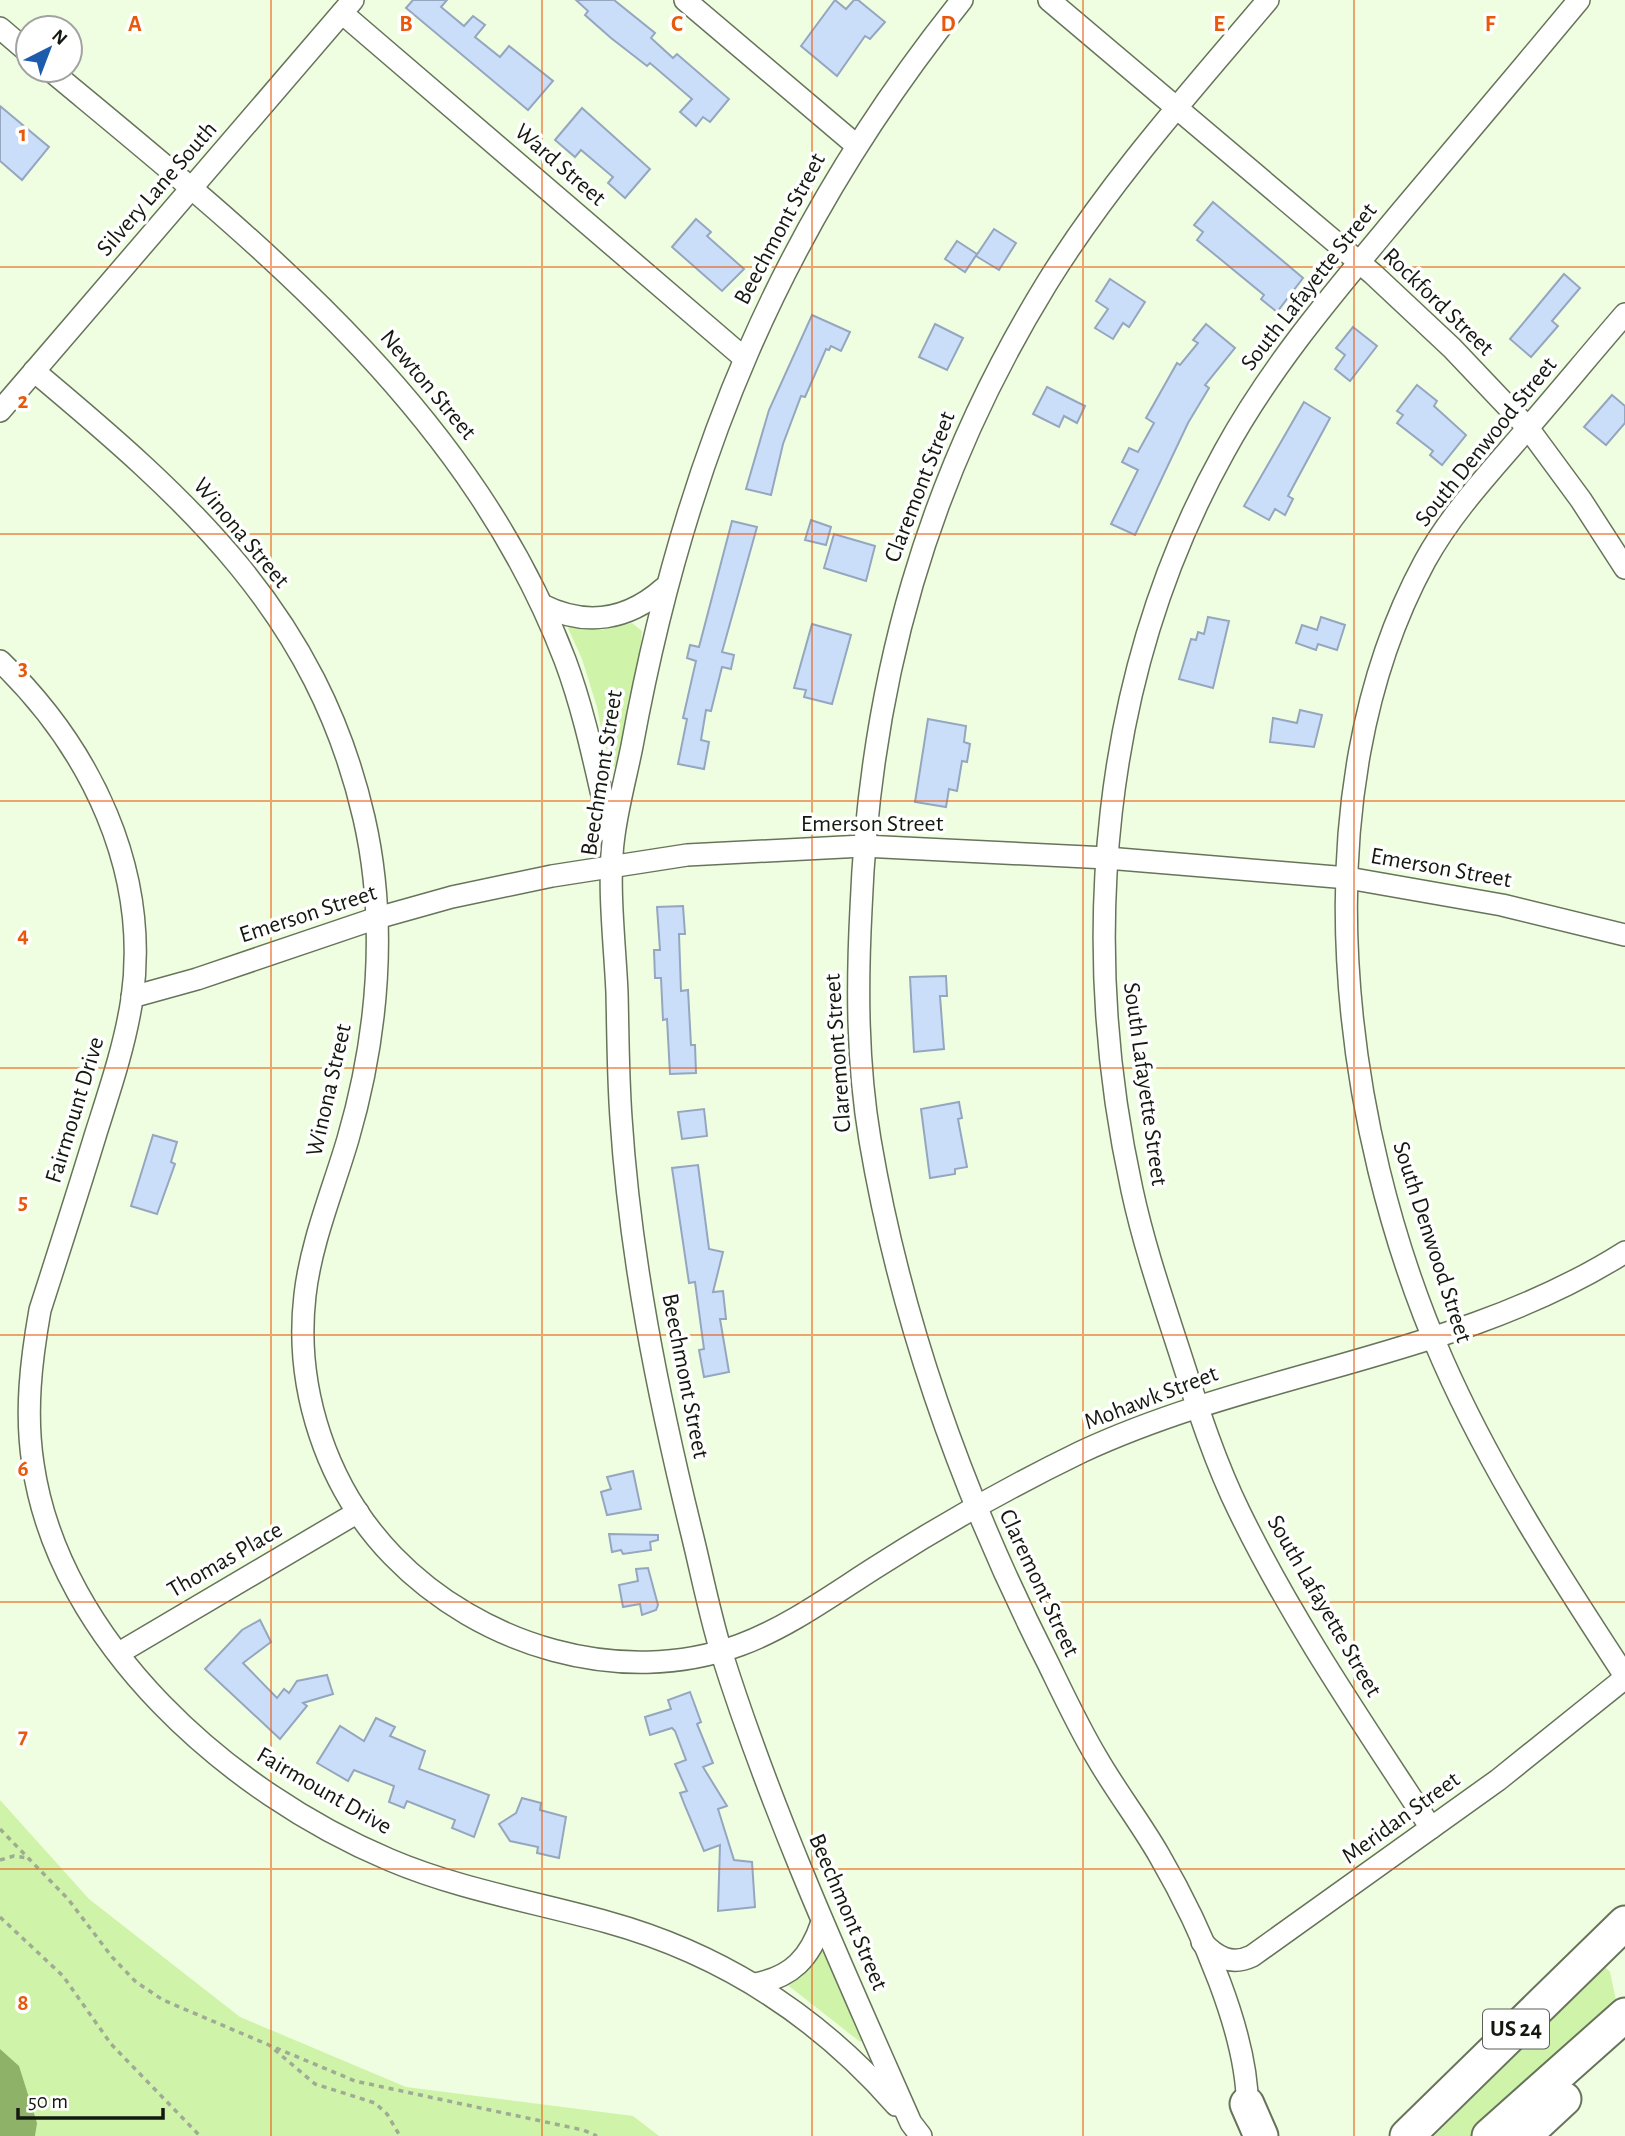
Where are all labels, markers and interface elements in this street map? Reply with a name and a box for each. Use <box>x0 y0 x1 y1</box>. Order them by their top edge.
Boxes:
text: A <box>128 13 142 36</box>
text: B <box>399 13 413 36</box>
text: C <box>671 13 683 36</box>
text: D <box>940 13 956 36</box>
text: E <box>1213 13 1225 36</box>
text: F <box>1485 13 1496 36</box>
north arrow <box>14 14 84 84</box>
text: N <box>48 26 71 49</box>
street label: Silvery Lane South <box>92 117 222 261</box>
street label: Ward Street <box>510 119 610 211</box>
text: 1 <box>19 123 27 146</box>
street label: Beechmont Street <box>730 149 830 309</box>
street label: South Lafayette Street <box>1236 199 1382 375</box>
street label: Rockford Street <box>1378 244 1498 361</box>
street label: Newton Street <box>375 326 481 445</box>
street label: South Denwood Street <box>1411 353 1562 531</box>
text: 2 <box>18 390 29 413</box>
street label: Claremont Street <box>880 408 960 566</box>
street label: Winona Street <box>188 474 294 593</box>
text: 3 <box>18 657 28 680</box>
street label: Beechmont Street <box>577 688 627 858</box>
street label: Emerson Street <box>801 812 944 836</box>
street label: Emerson Street <box>1369 844 1514 892</box>
street label: Emerson Street <box>236 880 380 947</box>
text: 4 <box>17 924 29 947</box>
street label: Claremont Street <box>820 972 856 1133</box>
street label: South Lafayette Street <box>1119 981 1171 1188</box>
street label: Winona Street <box>302 1021 356 1159</box>
street label: Fairmount Drive <box>41 1034 109 1186</box>
street label: South Denwood Street <box>1388 1139 1476 1346</box>
text: 5 <box>18 1191 28 1214</box>
street label: Beechmont Street <box>657 1291 713 1461</box>
street label: Mohawk Street <box>1081 1361 1221 1434</box>
text: 6 <box>17 1458 29 1481</box>
street label: Claremont Street <box>994 1506 1084 1661</box>
street label: South Lafayette Street <box>1262 1511 1386 1701</box>
street label: Thomas Place <box>163 1517 287 1603</box>
text: 7 <box>18 1725 28 1748</box>
street label: Fairmount Drive <box>252 1743 396 1839</box>
street label: Meridan Street <box>1338 1767 1465 1869</box>
street label: Beechmont Street <box>804 1830 892 1994</box>
text: 8 <box>17 1992 29 2015</box>
road number: US 24 <box>1483 2010 1549 2048</box>
scale bar <box>18 2076 163 2120</box>
text: 50 m <box>28 2091 68 2112</box>

